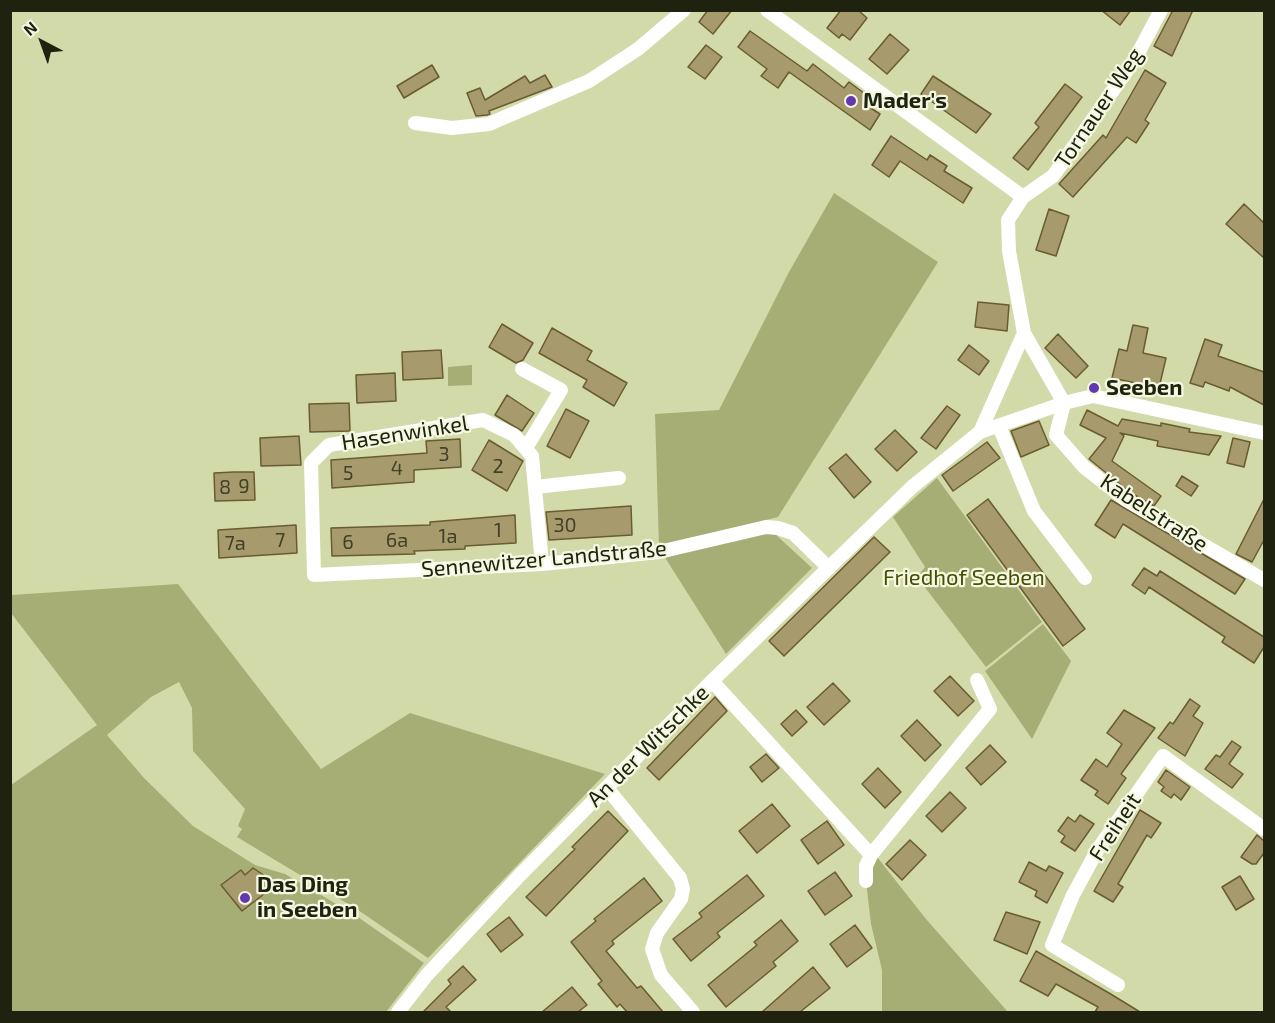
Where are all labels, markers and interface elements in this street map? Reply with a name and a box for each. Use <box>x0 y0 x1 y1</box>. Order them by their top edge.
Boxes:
north arrow <box>12 12 72 72</box>
text: N <box>19 17 40 39</box>
street label: Tornauer Weg <box>1049 43 1149 173</box>
place label: Mader's <box>863 88 947 114</box>
marker: Mader's <box>844 94 858 108</box>
place label: Seeben <box>1106 375 1182 401</box>
marker: Seeben <box>1087 381 1101 395</box>
street label: Hasenwinkel <box>340 410 470 456</box>
house number: 3 <box>438 442 450 466</box>
house number: 2 <box>492 454 504 478</box>
house number: 4 <box>391 456 403 480</box>
house number: 5 <box>343 461 353 485</box>
street label: Kabelstraße <box>1095 468 1213 558</box>
house number: 9 <box>238 474 250 498</box>
house number: 8 <box>219 475 231 499</box>
house number: 30 <box>553 513 577 537</box>
house number: 1 <box>494 518 502 542</box>
house number: 1a <box>439 524 457 548</box>
house number: 7 <box>275 528 285 552</box>
house number: 6a <box>386 528 408 552</box>
house number: 6 <box>342 530 354 554</box>
house number: 7a <box>224 531 246 555</box>
street label: Sennewitzer Landstraße <box>420 535 668 583</box>
park label: Friedhof Seeben <box>883 565 1045 591</box>
street label: An der Witschke <box>582 680 714 812</box>
street label: Freiheit <box>1083 788 1147 866</box>
place label: Das Ding in Seeben <box>257 872 357 924</box>
marker: Das Ding in Seeben <box>238 891 252 905</box>

